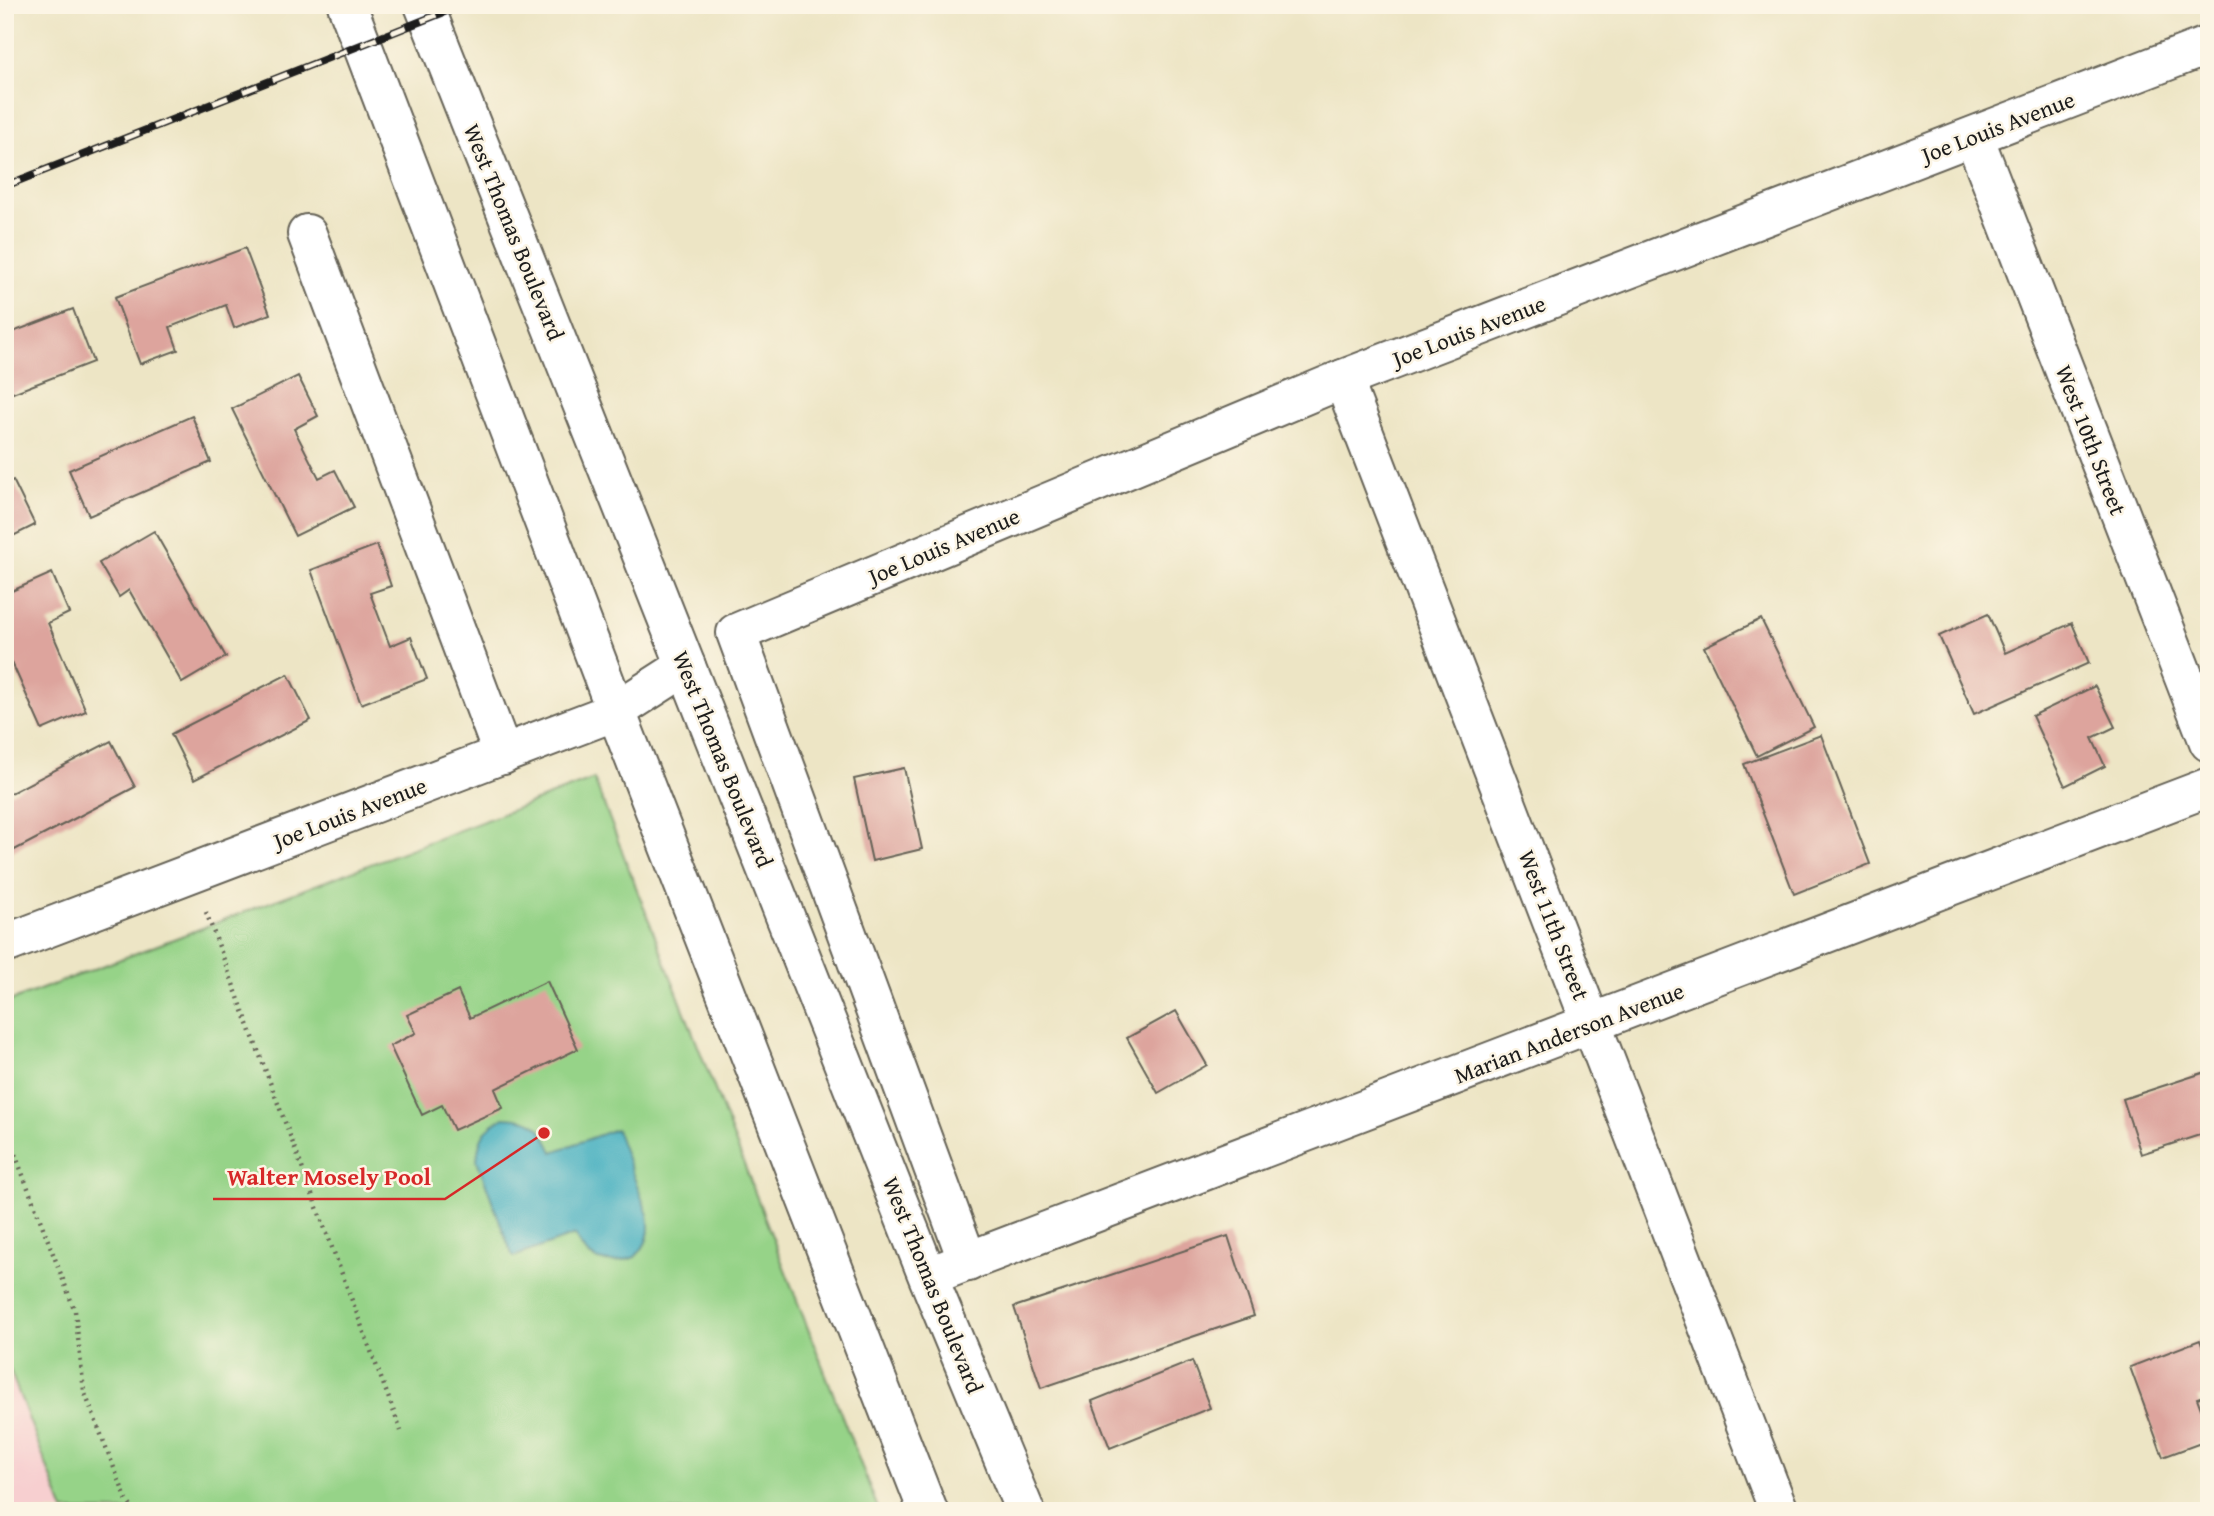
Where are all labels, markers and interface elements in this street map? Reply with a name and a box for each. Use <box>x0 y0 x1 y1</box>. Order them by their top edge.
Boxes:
street label: Joe Louis Avenue <box>1914 82 2079 172</box>
street label: West Thomas Boulevard <box>456 119 573 346</box>
street label: Joe Louis Avenue <box>1385 286 1550 376</box>
street label: West 10th Street <box>2048 360 2135 520</box>
street label: Joe Louis Avenue <box>860 499 1025 593</box>
street label: West Thomas Boulevard <box>665 646 782 873</box>
street label: Joe Louis Avenue <box>266 768 431 858</box>
street label: West 11th Street <box>1511 845 1598 1005</box>
street label: Marian Anderson Avenue <box>1449 974 1688 1092</box>
callout: Walter Mosely Pool <box>213 1154 445 1199</box>
text: Walter Mosely Pool <box>227 1159 431 1194</box>
street label: West Thomas Boulevard <box>875 1172 992 1399</box>

